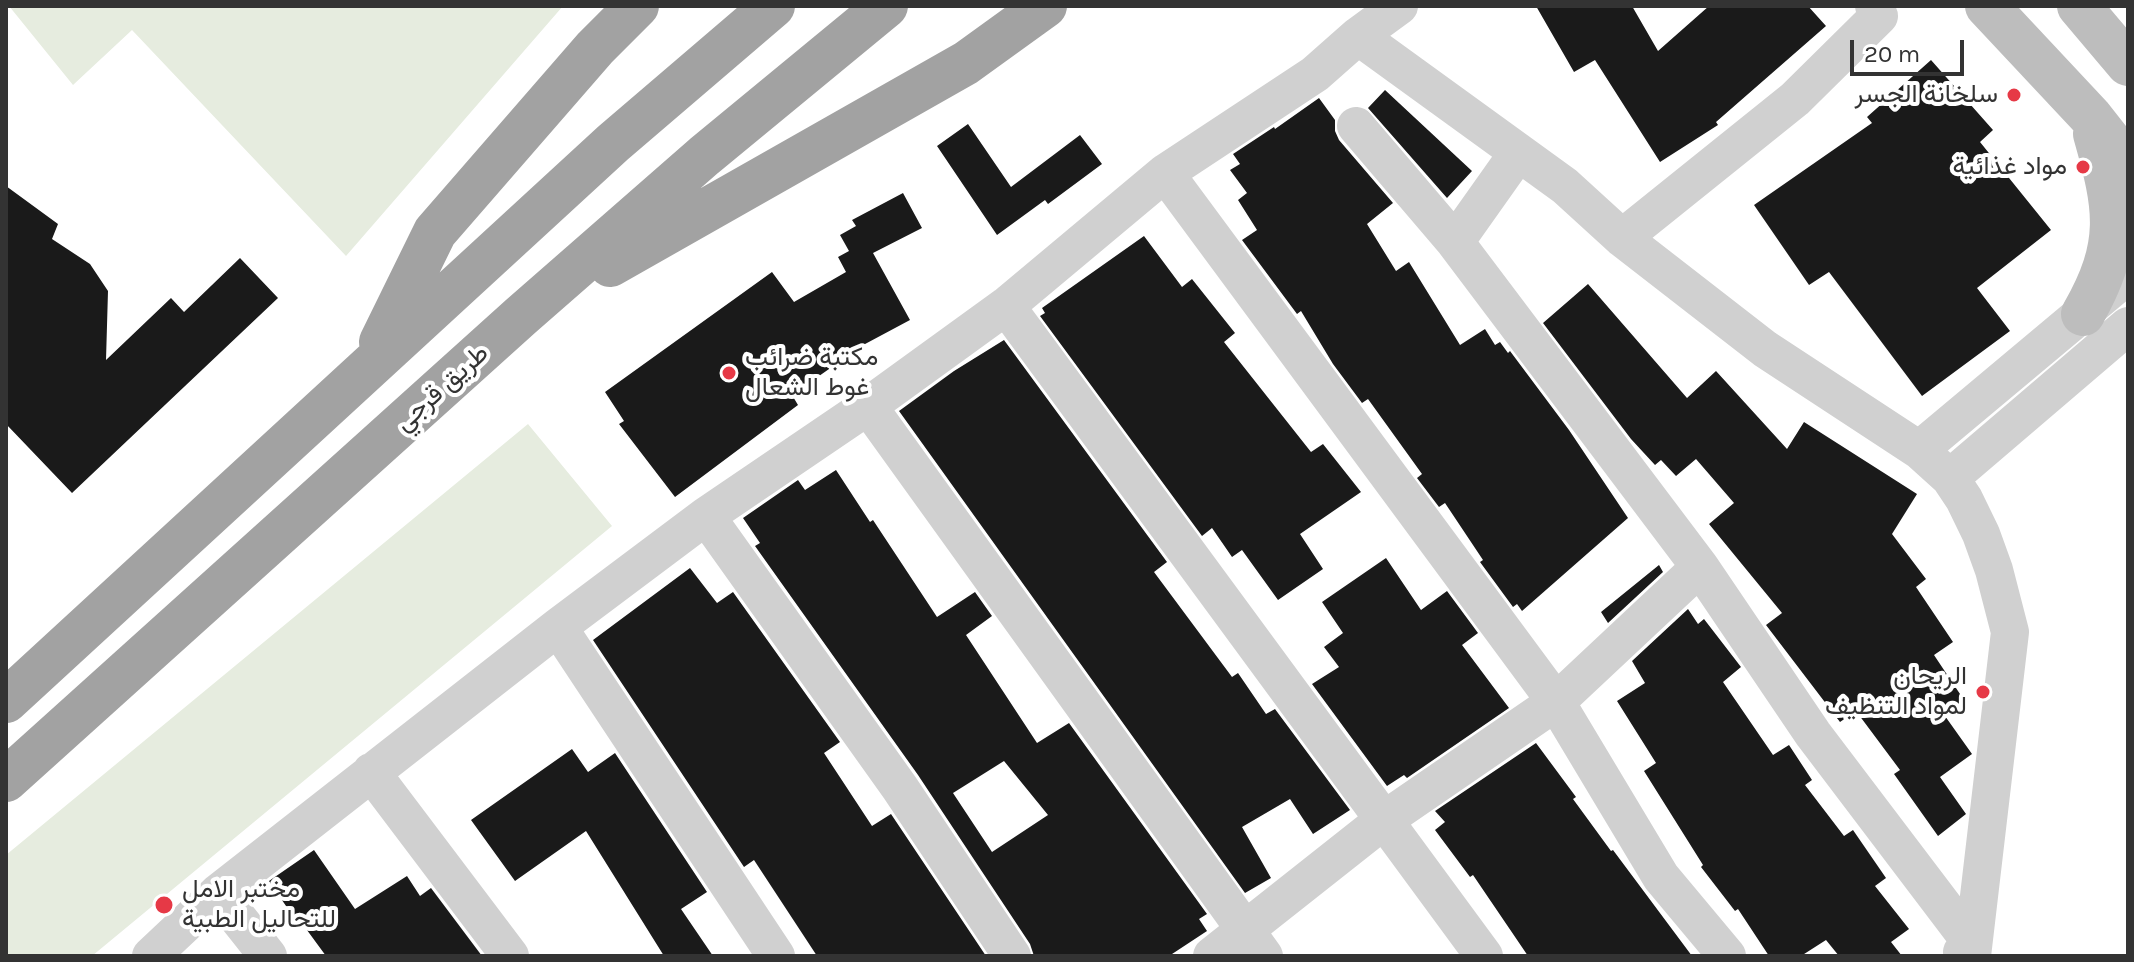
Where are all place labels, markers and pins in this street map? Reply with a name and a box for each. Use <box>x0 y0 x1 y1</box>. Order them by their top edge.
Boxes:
place label: سلخانة الجسر <box>1854 79 1998 111</box>
marker: سلخانة الجسر <box>2005 86 2023 104</box>
place label: مواد غذائية <box>1953 151 2067 183</box>
marker: مواد غذائية <box>2074 158 2092 176</box>
place label: مكتبة ضرائب غوط الشعال <box>745 342 878 404</box>
marker: مكتبة ضرائب غوط الشعال <box>720 364 738 382</box>
place label: الريحان لمواد التنظيف <box>1825 661 1967 722</box>
marker: الريحان لمواد التنظيف <box>1974 683 1992 701</box>
place label: مختبر الامل للتحاليل الطبية <box>182 874 336 936</box>
marker: مختبر الامل للتحاليل الطبية <box>153 894 175 916</box>

